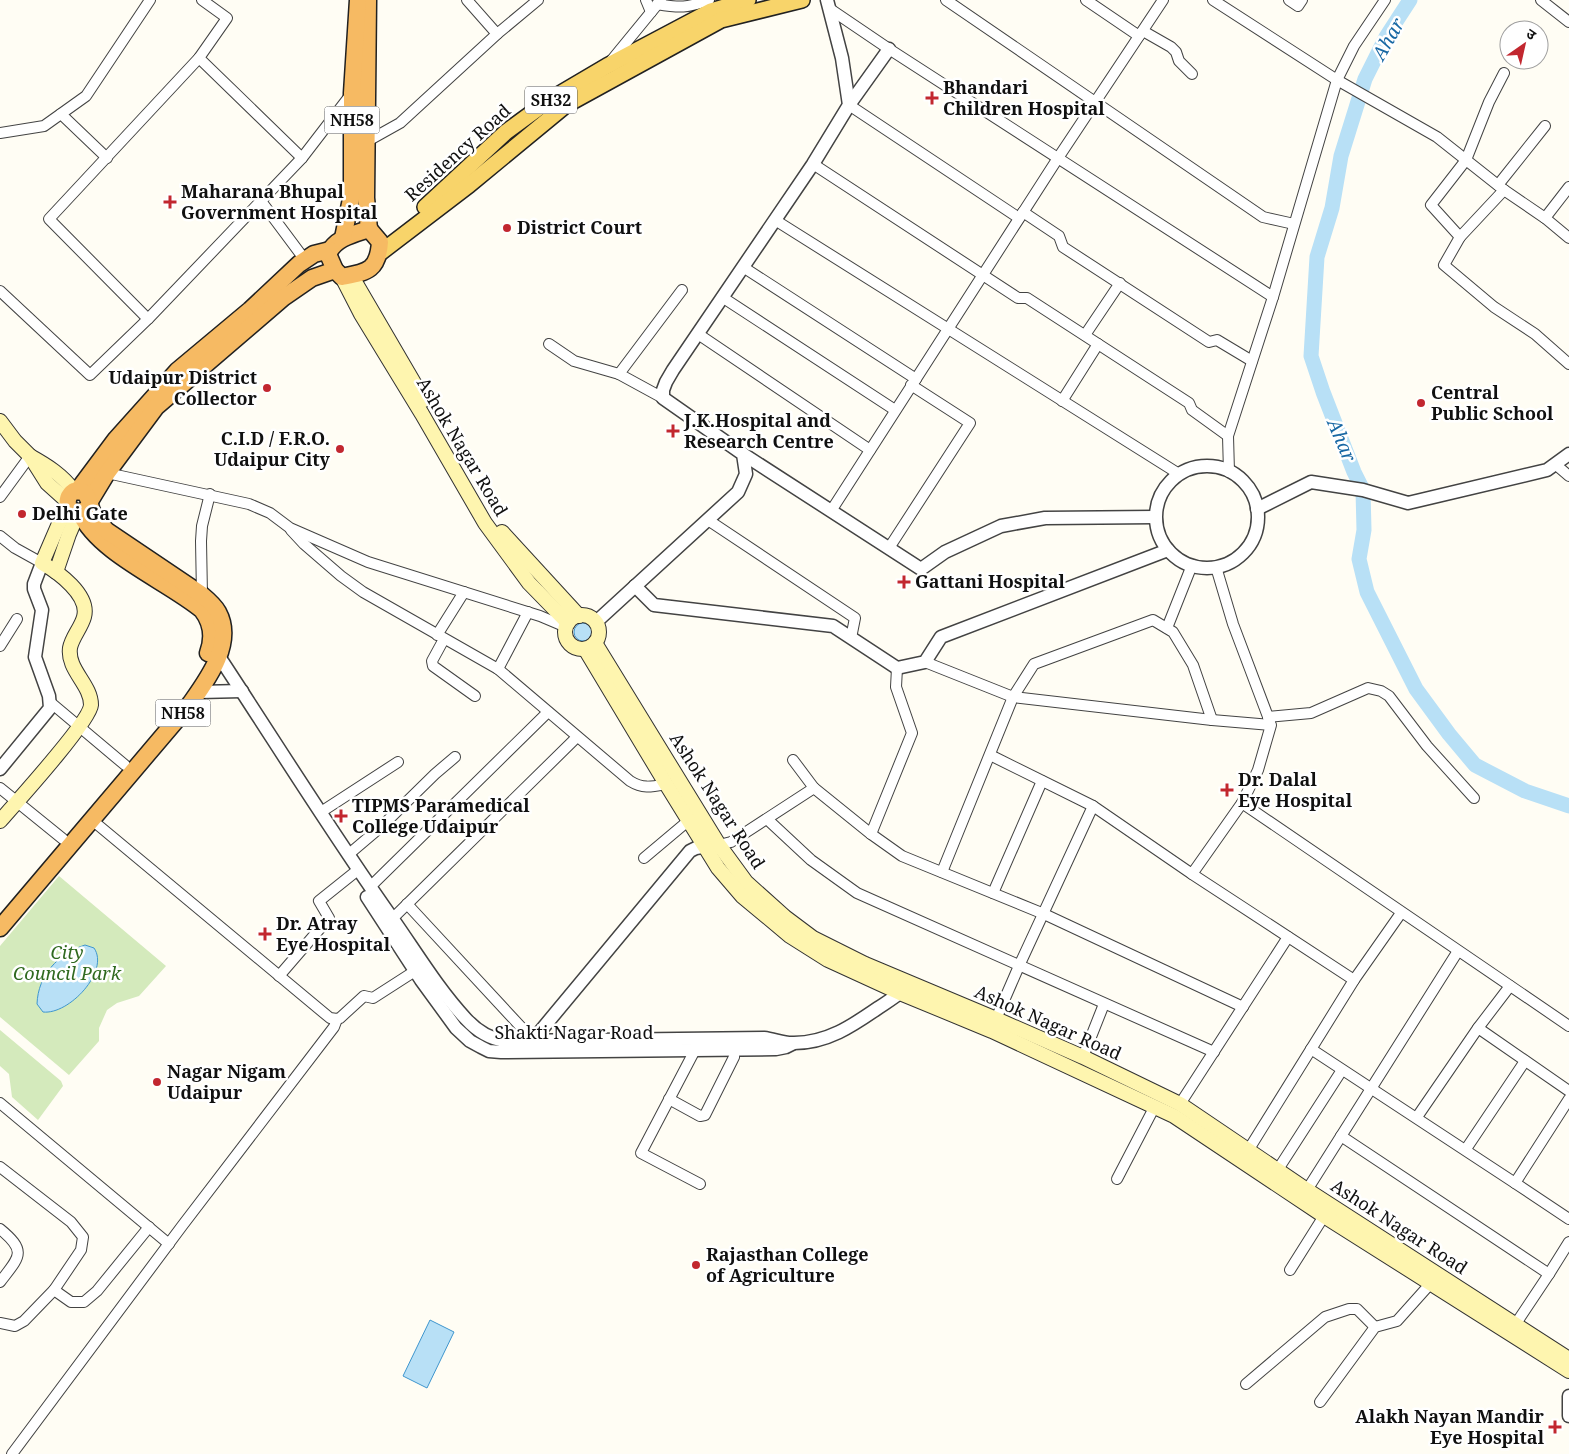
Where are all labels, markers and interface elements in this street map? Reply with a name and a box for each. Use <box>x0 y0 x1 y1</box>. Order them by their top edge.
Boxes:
water label: Ahar <box>1365 13 1410 67</box>
north arrow <box>1499 20 1549 70</box>
text: उ <box>1523 24 1541 44</box>
place label: Bhandari Children Hospital <box>943 75 1105 120</box>
road number: SH32 <box>525 86 577 114</box>
marker: Bhandari Children Hospital <box>925 91 939 105</box>
street label: Residency Road <box>399 98 515 206</box>
road number: NH58 <box>324 106 380 134</box>
place label: Maharana Bhupal Government Hospital <box>181 179 378 224</box>
marker: Maharana Bhupal Government Hospital <box>163 195 177 209</box>
place label: District Court <box>517 215 642 239</box>
marker: District Court <box>501 222 513 234</box>
place label: Udaipur District Collector <box>108 365 258 410</box>
street label: Ashok Nagar Road <box>412 373 514 520</box>
place label: Central Public School <box>1431 380 1554 425</box>
marker: Udaipur District Collector <box>261 382 273 394</box>
marker: Central Public School <box>1415 397 1427 409</box>
place label: J.K.Hospital and Research Centre <box>683 408 834 453</box>
water label: Ahar <box>1321 413 1363 466</box>
marker: J.K.Hospital and Research Centre <box>666 424 680 438</box>
place label: C.I.D / F.R.O. Udaipur City <box>214 426 331 471</box>
marker: C.I.D / F.R.O. Udaipur City <box>334 443 346 455</box>
place label: Delhi Gate <box>32 501 128 525</box>
marker: Delhi Gate <box>16 508 28 520</box>
place label: Gattani Hospital <box>915 569 1066 593</box>
marker: Gattani Hospital <box>897 575 911 589</box>
road number: NH58 <box>156 700 210 726</box>
street label: Ashok Nagar Road <box>665 728 771 873</box>
place label: Dr. Dalal Eye Hospital <box>1238 767 1353 812</box>
marker: Dr. Dalal Eye Hospital <box>1220 783 1234 797</box>
place label: TIPMS Paramedical College Udaipur <box>352 793 530 838</box>
marker: TIPMS Paramedical College Udaipur <box>334 809 348 823</box>
place label: Dr. Atray Eye Hospital <box>276 911 391 956</box>
marker: Dr. Atray Eye Hospital <box>258 927 272 941</box>
park label: City Council Park <box>13 940 122 985</box>
street label: Ashok Nagar Road <box>971 979 1125 1065</box>
street label: Shakti Nagar Road <box>495 1020 653 1044</box>
place label: Nagar Nigam Udaipur <box>167 1059 286 1104</box>
marker: Nagar Nigam Udaipur <box>151 1076 163 1088</box>
street label: Ashok Nagar Road <box>1327 1173 1472 1279</box>
place label: Rajasthan College of Agriculture <box>706 1242 869 1287</box>
marker: Rajasthan College of Agriculture <box>690 1259 702 1271</box>
place label: Alakh Nayan Mandir Eye Hospital <box>1355 1404 1545 1449</box>
marker: Alakh Nayan Mandir Eye Hospital <box>1548 1420 1562 1434</box>

